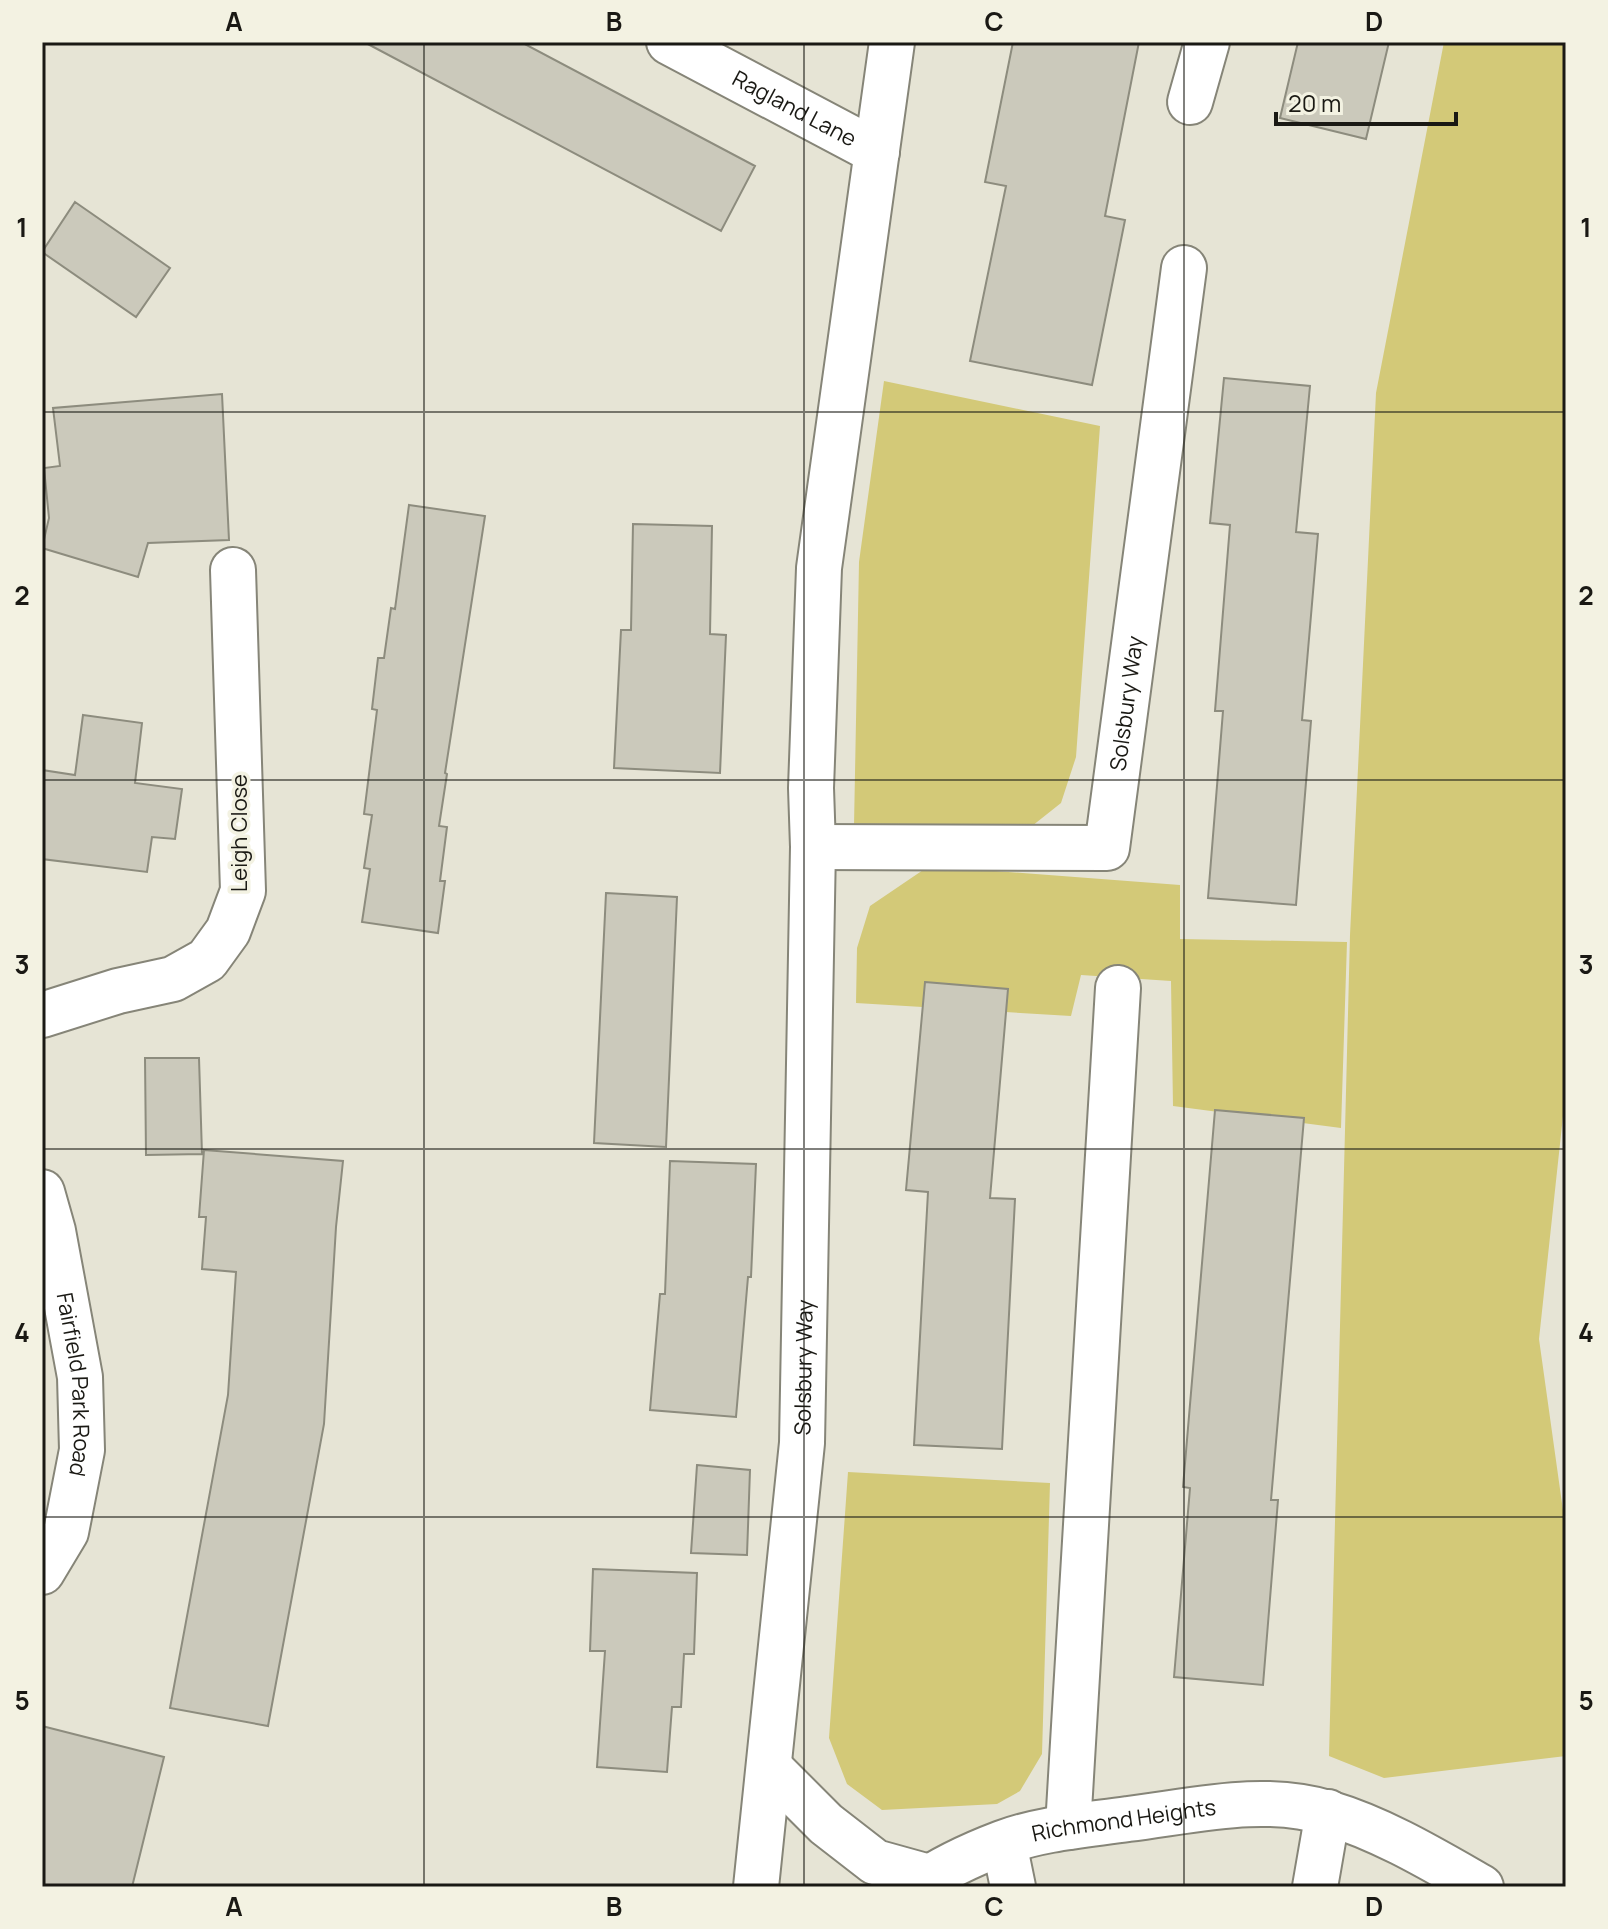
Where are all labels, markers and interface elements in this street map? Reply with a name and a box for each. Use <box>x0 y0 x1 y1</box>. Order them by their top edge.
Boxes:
text: A <box>225 3 243 39</box>
text: B <box>606 3 622 39</box>
text: C <box>984 3 1004 39</box>
text: D <box>1365 3 1383 39</box>
street label: Ragland Lane <box>727 63 862 154</box>
scale bar <box>1276 76 1456 126</box>
text: 20 m <box>1288 86 1341 119</box>
text: 1 <box>16 209 28 245</box>
text: 1 <box>1580 209 1592 245</box>
text: 2 <box>14 577 30 613</box>
text: 2 <box>1578 577 1594 613</box>
street label: Solsbury Way <box>1102 634 1150 773</box>
street label: Leigh Close <box>224 774 254 892</box>
text: 3 <box>14 946 30 982</box>
text: 3 <box>1578 946 1594 982</box>
street label: Fairfield Park Road <box>50 1290 97 1479</box>
street label: Solsbury Way <box>787 1299 820 1436</box>
text: 4 <box>14 1314 30 1350</box>
text: 4 <box>1578 1314 1594 1350</box>
text: 5 <box>14 1682 30 1718</box>
text: 5 <box>1578 1682 1594 1718</box>
street label: Richmond Heights <box>1029 1792 1218 1849</box>
text: A <box>225 1888 243 1924</box>
text: B <box>606 1888 622 1924</box>
text: C <box>984 1888 1004 1924</box>
text: D <box>1365 1888 1383 1924</box>

